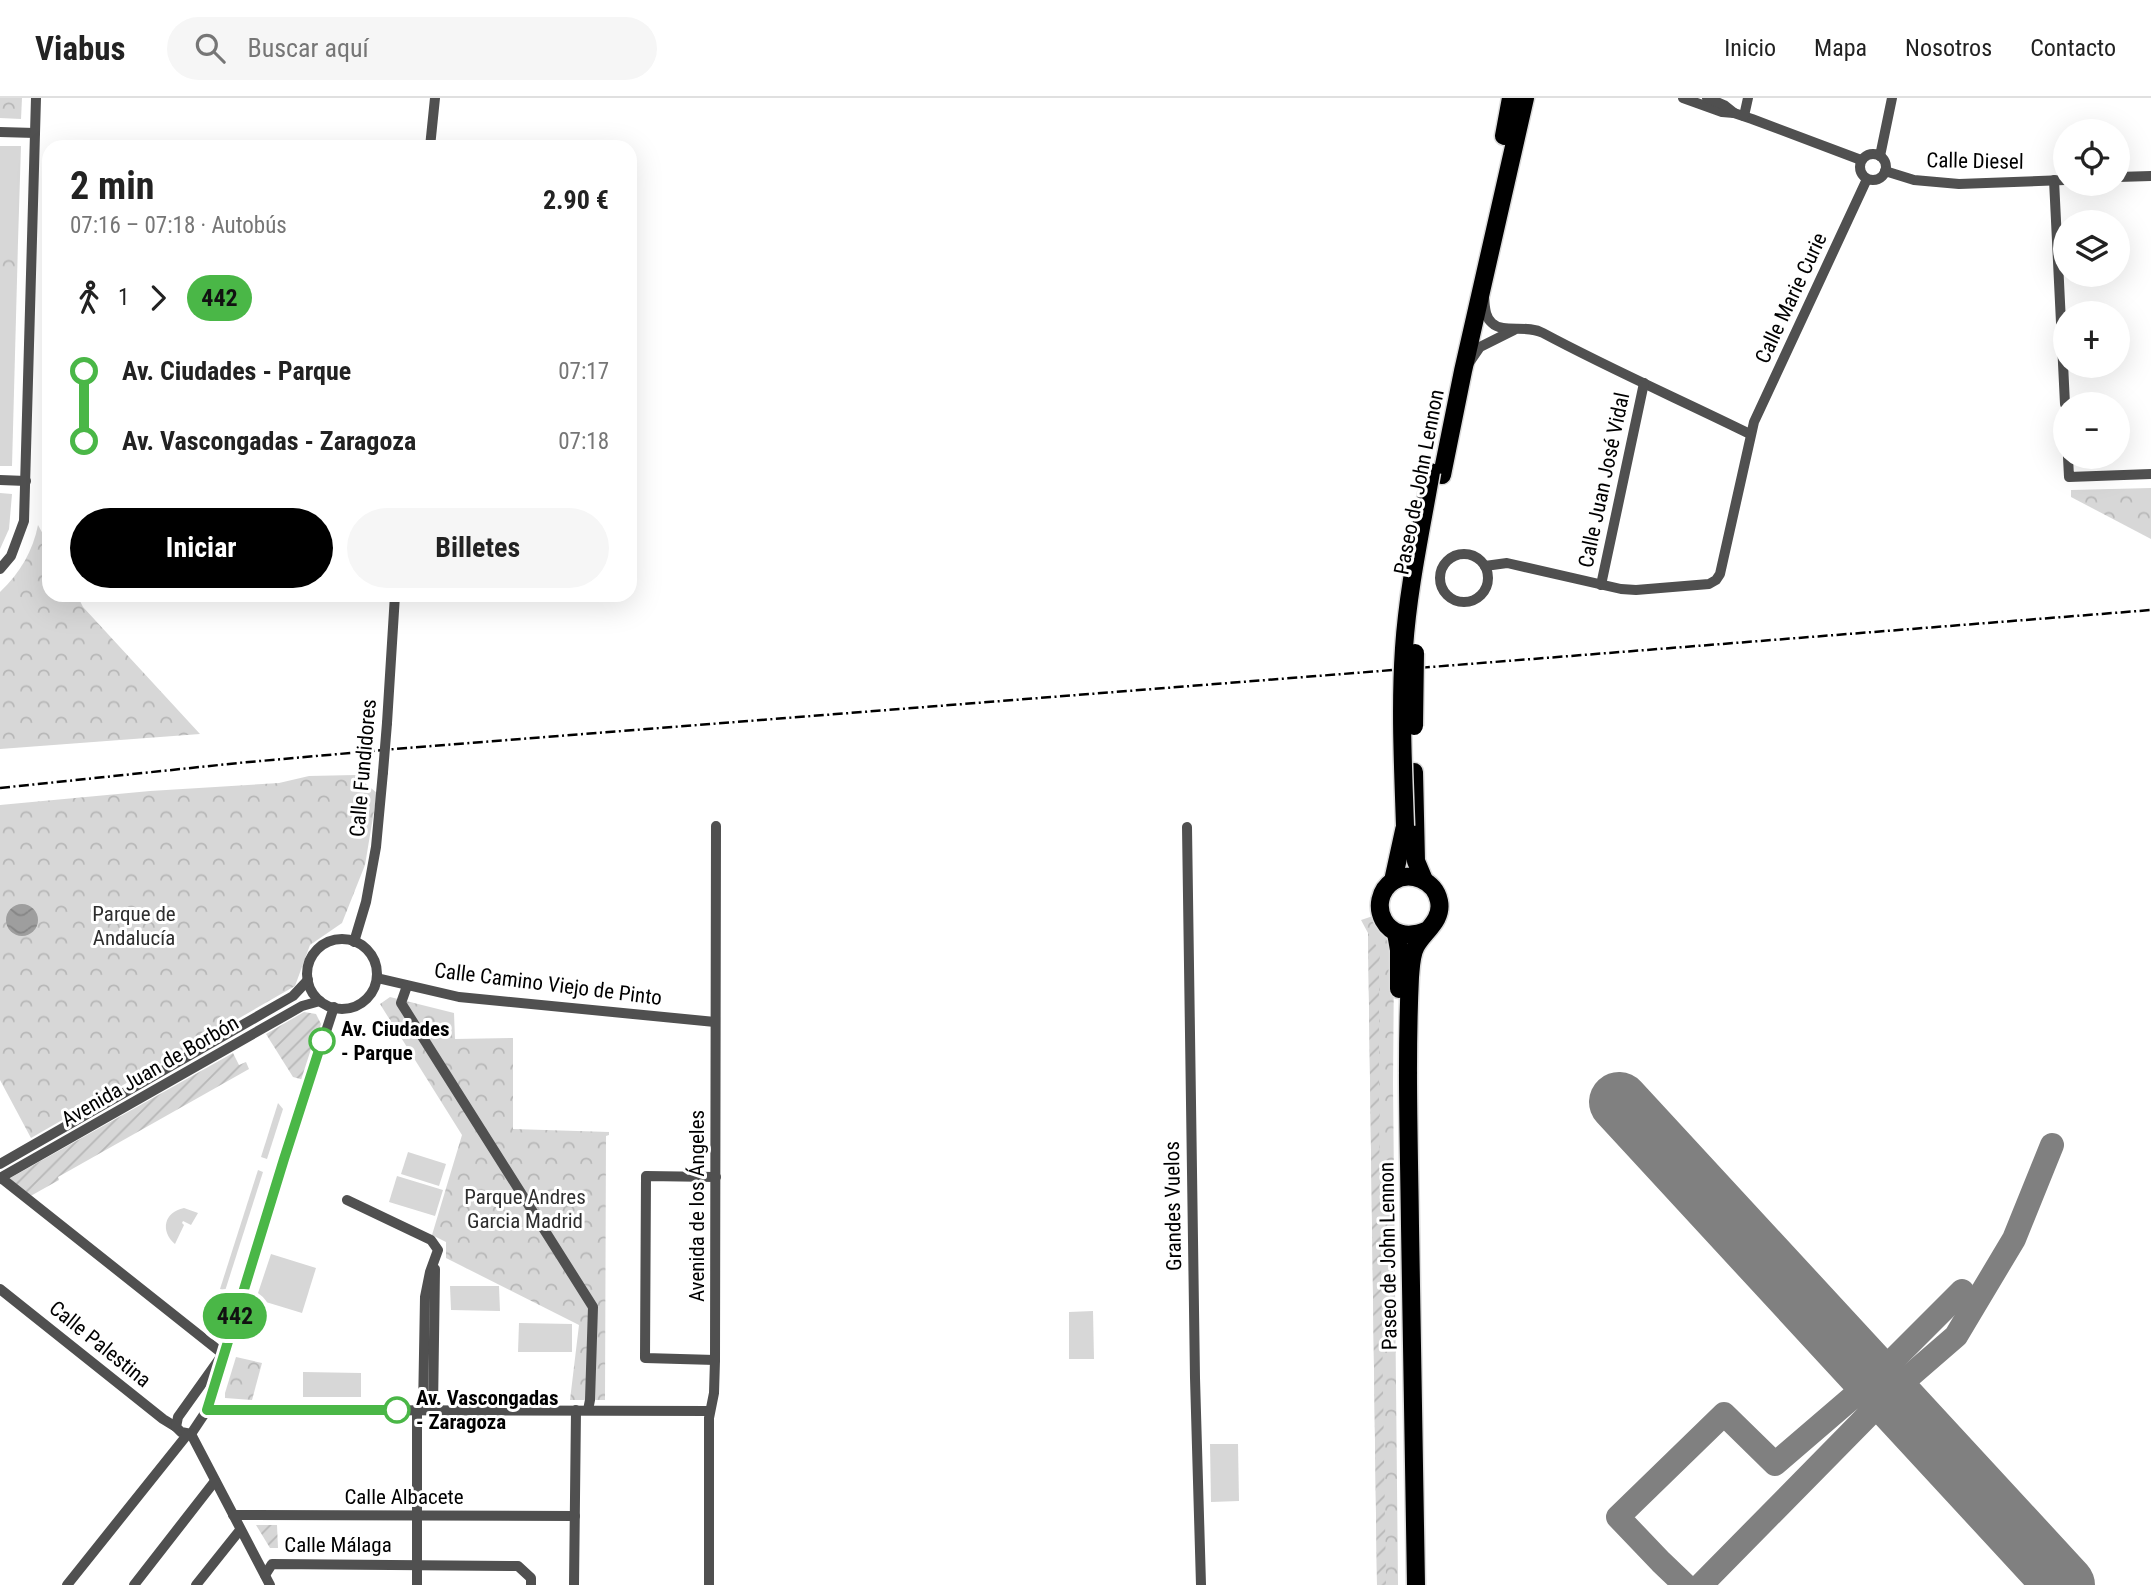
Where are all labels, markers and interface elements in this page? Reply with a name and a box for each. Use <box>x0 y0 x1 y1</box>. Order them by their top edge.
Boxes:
search box <box>167 17 657 80</box>
text: Viabus <box>35 29 125 68</box>
icon: search <box>191 29 229 67</box>
text: Buscar aquí <box>247 33 369 63</box>
text: Inicio <box>1724 34 1776 62</box>
text: Mapa <box>1814 34 1867 62</box>
text: Nosotros <box>1905 34 1992 62</box>
text: Contacto <box>2030 34 2116 62</box>
map controls <box>2053 119 2130 469</box>
button: locate <box>2053 119 2130 196</box>
street label: Calle Diesel <box>1926 148 2024 174</box>
text: 2 min <box>70 164 154 208</box>
text: 2.90 € <box>543 185 609 215</box>
button: layers <box>2053 210 2130 287</box>
text: 07:16 – 07:18 · Autobús <box>70 212 287 239</box>
street label: Calle Marie Curie <box>1750 229 1832 367</box>
icon: walk <box>70 279 108 317</box>
icon: forward <box>139 279 177 317</box>
text: 1 <box>118 284 129 311</box>
text: 442 <box>201 284 238 312</box>
button: + <box>2053 301 2130 378</box>
text: Av. Ciudades - Parque <box>122 356 351 386</box>
text: 07:17 <box>558 358 609 385</box>
street label: Paseo de John Lennon <box>1389 387 1449 577</box>
street label: Calle Juan José Vidal <box>1574 390 1634 570</box>
button: − <box>2053 392 2130 469</box>
text: Av. Vascongadas - Zaragoza <box>122 426 416 456</box>
text: 07:18 <box>558 428 609 455</box>
button: Iniciar <box>70 508 333 588</box>
button: Billetes <box>347 508 609 588</box>
street label: Calle Fundidores <box>345 698 381 838</box>
park label: Parque de Andalucía <box>92 902 176 950</box>
street label: Calle Camino Viejo de Pinto <box>433 958 663 1010</box>
street label: Avenida Juan de Borbón <box>57 1010 243 1132</box>
place label: Av. Ciudades - Parque <box>341 1017 450 1065</box>
marker: Av. Ciudades - Parque <box>309 1028 335 1054</box>
street label: Avenida de los Ángeles <box>685 1110 709 1302</box>
street label: Grandes Vuelos <box>1160 1141 1186 1271</box>
street label: Paseo de John Lennon <box>1374 1162 1402 1350</box>
park label: Parque Andres Garcia Madrid <box>464 1185 586 1233</box>
line badge: 442 <box>195 1293 275 1339</box>
street label: Calle Palestina <box>45 1296 155 1392</box>
text: 442 <box>217 1302 253 1330</box>
place label: Av. Vascongadas - Zaragoza <box>416 1386 559 1434</box>
marker: Av. Vascongadas - Zaragoza <box>384 1397 410 1423</box>
street label: Calle Albacete <box>344 1485 464 1509</box>
street label: Calle Málaga <box>284 1533 392 1557</box>

